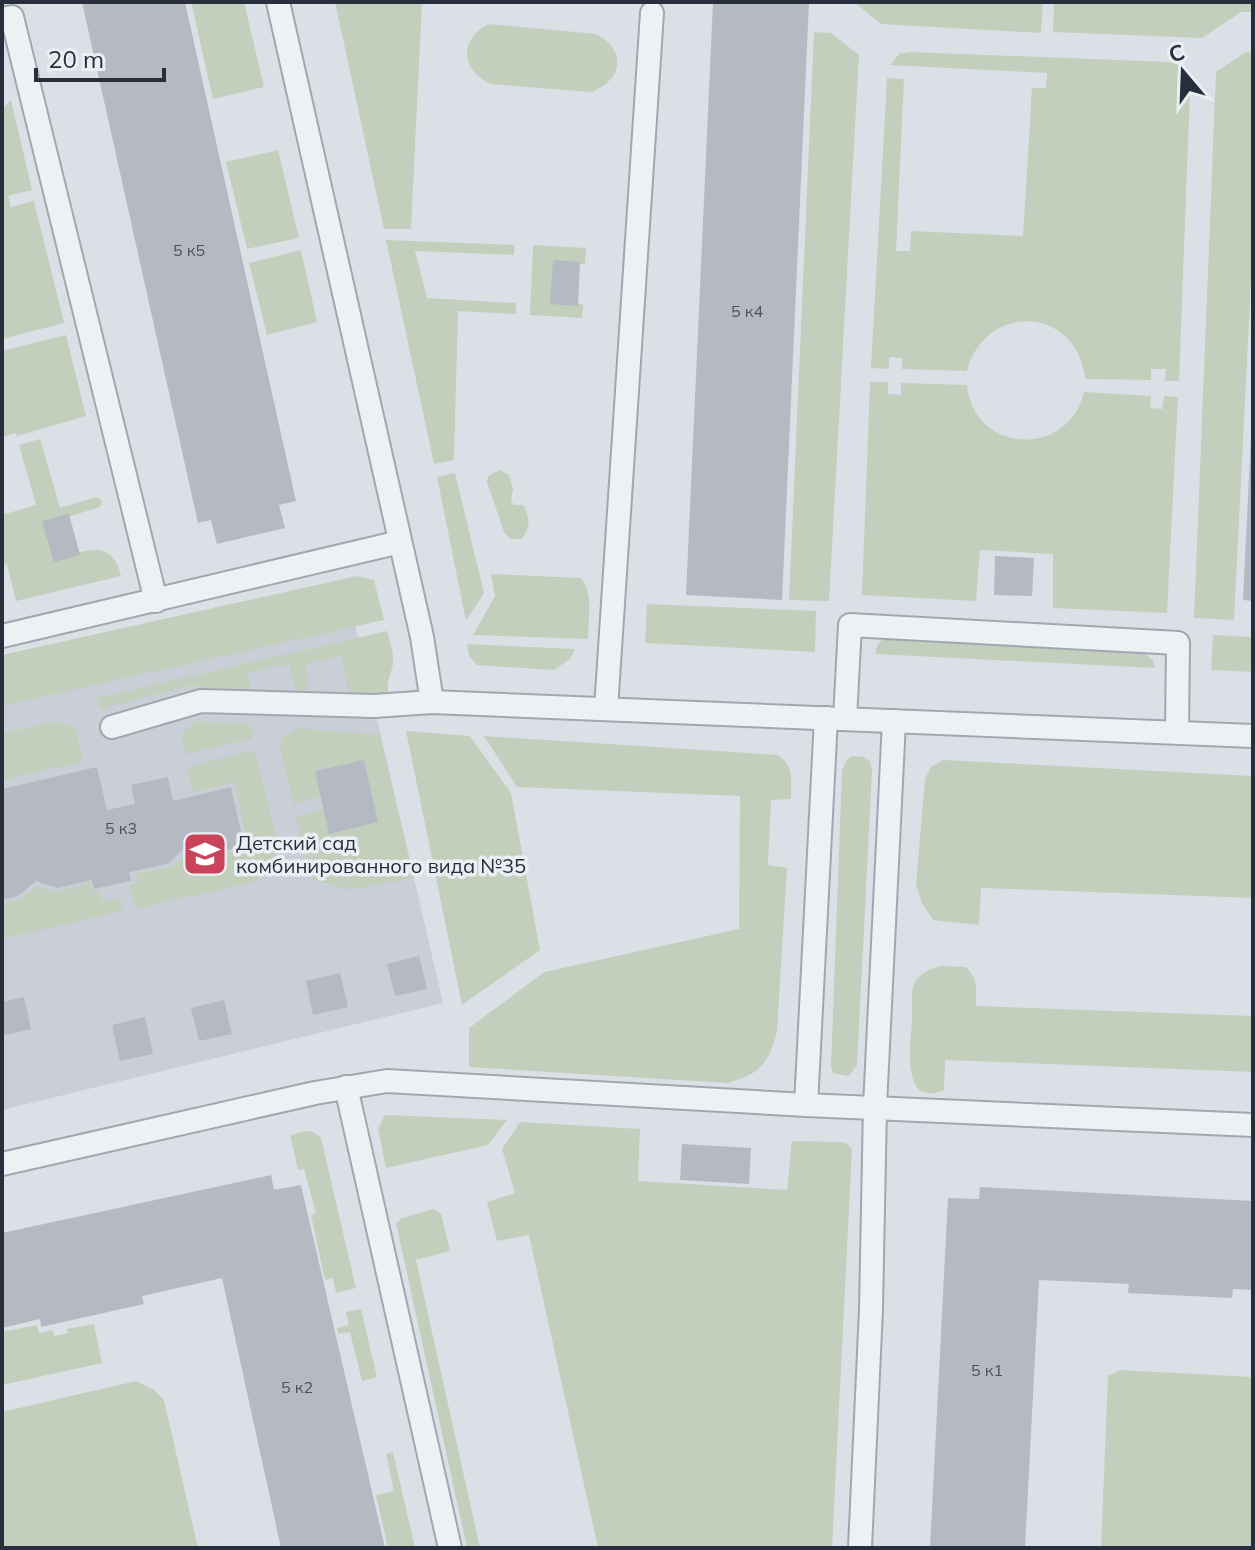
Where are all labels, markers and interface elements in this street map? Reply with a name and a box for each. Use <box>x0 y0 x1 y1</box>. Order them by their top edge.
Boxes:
scale bar <box>36 32 164 82</box>
north arrow <box>1143 32 1223 112</box>
text: С <box>1165 37 1188 69</box>
text: 20 m <box>48 44 104 74</box>
house number: 5 к5 <box>173 240 205 260</box>
house number: 5 к4 <box>731 301 763 321</box>
house number: 5 к3 <box>105 818 137 838</box>
school or university icon: Детский сад комбинированного вида №35 <box>181 830 229 878</box>
place label: Детский сад комбинированного вида №35 <box>236 830 526 878</box>
house number: 5 к1 <box>971 1360 1003 1380</box>
house number: 5 к2 <box>281 1377 313 1397</box>

